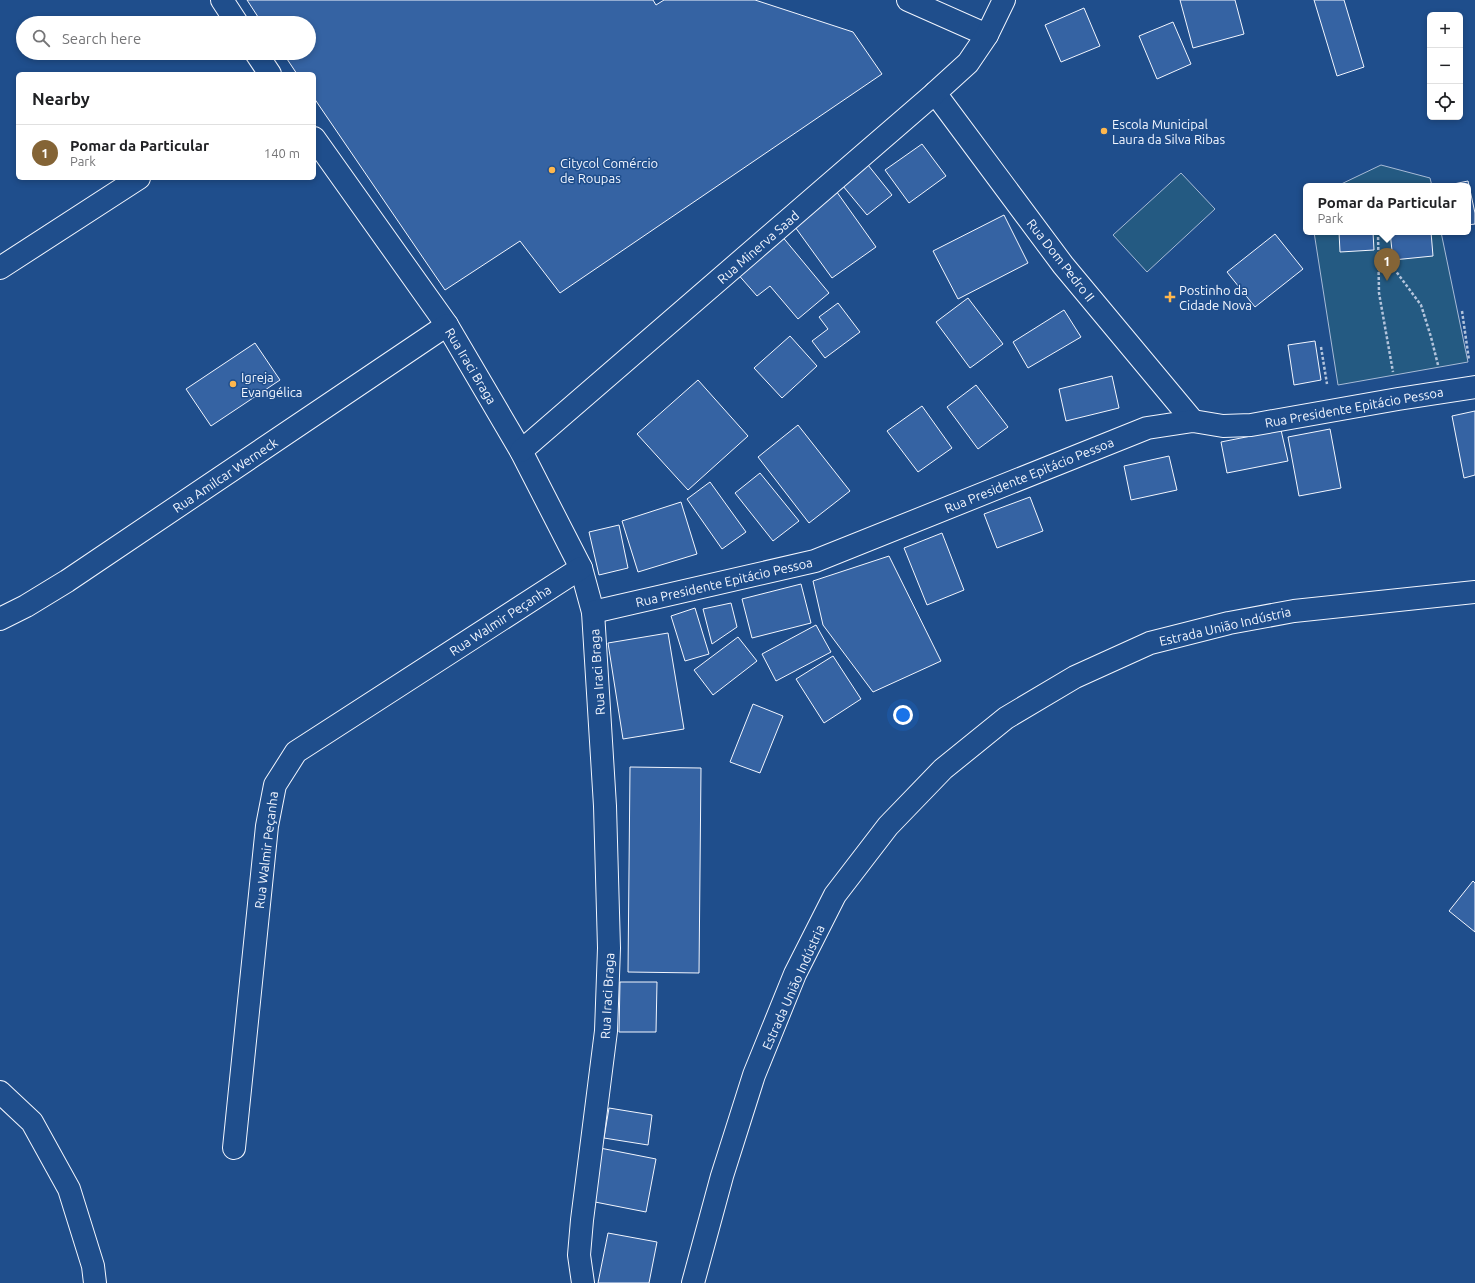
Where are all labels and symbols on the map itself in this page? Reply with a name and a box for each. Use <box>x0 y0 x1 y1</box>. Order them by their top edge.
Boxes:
place label: Escola Municipal Laura da Silva Ribas <box>1112 117 1225 146</box>
marker: Escola Municipal Laura da Silva Ribas <box>1099 126 1109 136</box>
place label: Citycol Comércio de Roupas <box>560 156 658 185</box>
marker: Citycol Comércio de Roupas <box>547 165 557 175</box>
street label: Rua Minerva Saad <box>714 208 802 286</box>
street label: Rua Dom Pedro II <box>1025 216 1097 304</box>
pin: 1 <box>1374 248 1400 281</box>
place label: Postinho da Cidade Nova <box>1179 283 1252 312</box>
marker: Postinho da Cidade Nova <box>1164 291 1176 303</box>
street label: Rua Iraci Braga <box>443 325 499 407</box>
place label: Igreja Evangélica <box>241 370 302 399</box>
marker: Igreja Evangélica <box>228 379 238 389</box>
street label: Rua Presidente Epitácio Pessoa <box>1264 384 1444 430</box>
street label: Rua Amilcar Werneck <box>170 435 280 515</box>
street label: Rua Presidente Epitácio Pessoa <box>942 435 1116 515</box>
street label: Rua Presidente Epitácio Pessoa <box>634 555 814 609</box>
street label: Rua Walmir Peçanha <box>447 582 553 658</box>
street label: Estrada União Indústria <box>1158 604 1292 648</box>
street label: Rua Iraci Braga <box>587 628 607 716</box>
your location <box>893 705 913 725</box>
street label: Rua Walmir Peçanha <box>252 790 280 910</box>
street label: Estrada União Indústria <box>759 923 827 1051</box>
street label: Rua Iraci Braga <box>598 953 616 1039</box>

